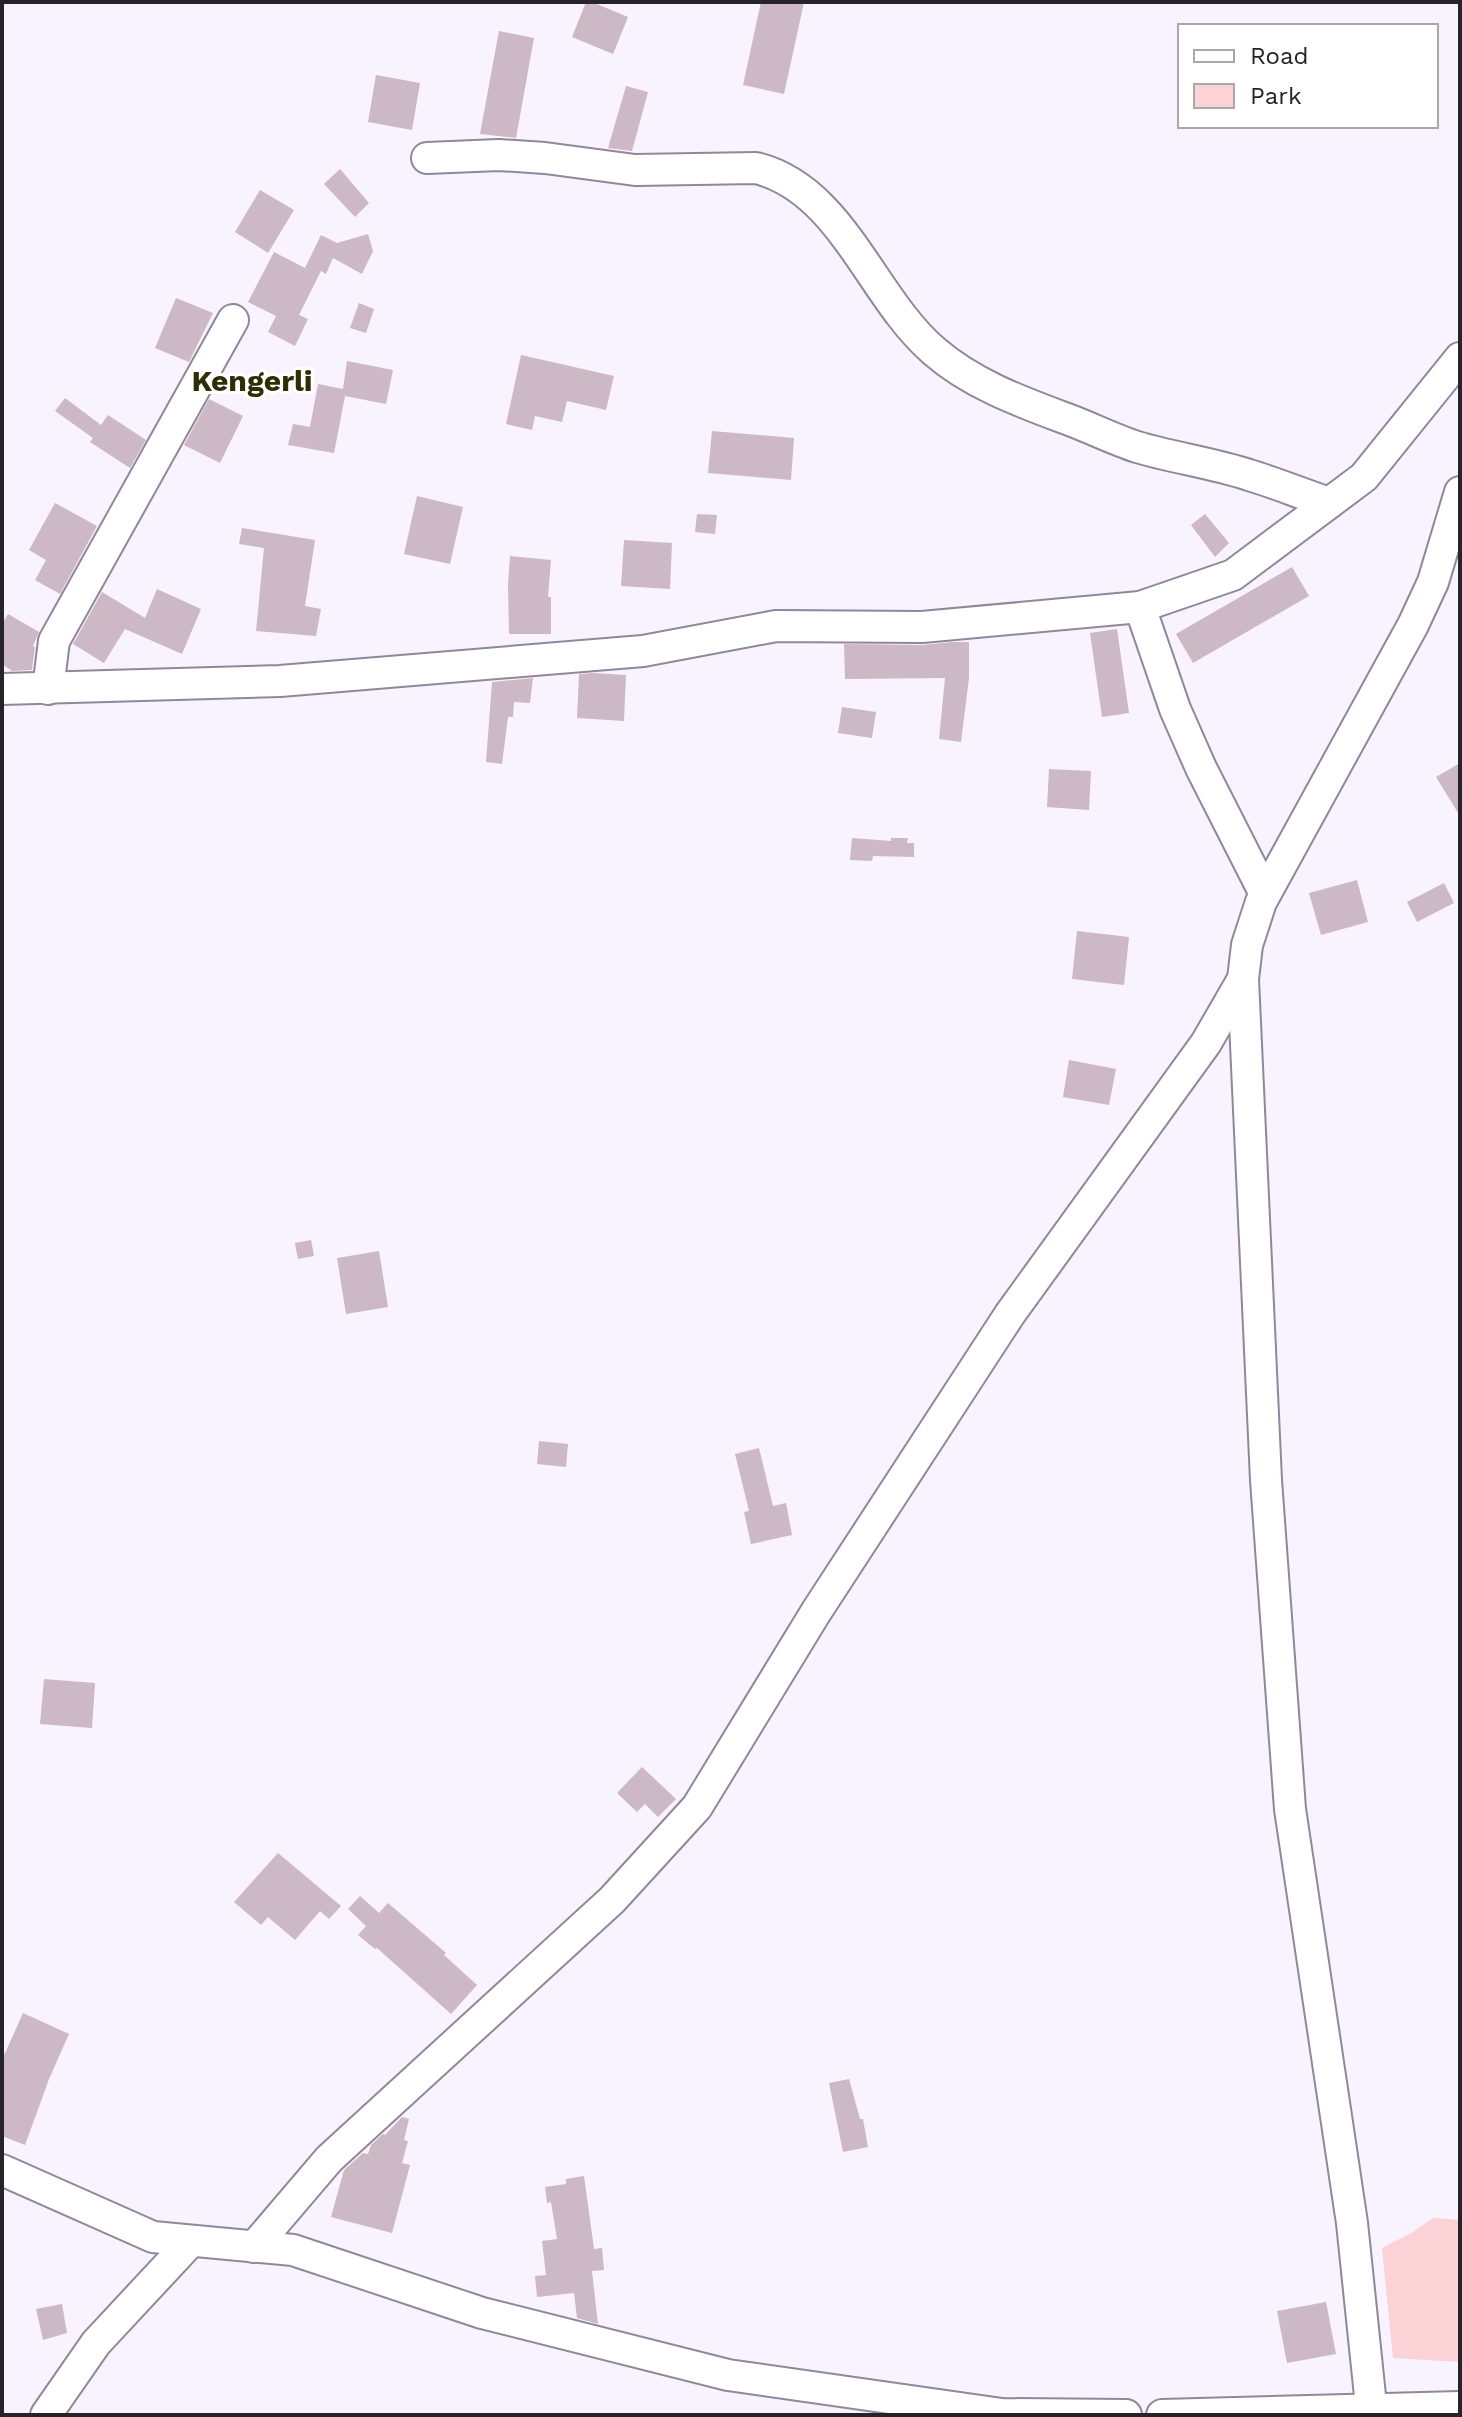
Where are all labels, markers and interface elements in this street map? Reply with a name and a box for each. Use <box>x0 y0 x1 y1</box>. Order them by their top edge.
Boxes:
legend <box>1178 24 1438 128</box>
text: Road <box>1250 42 1309 70</box>
text: Park <box>1250 82 1302 110</box>
district label: Kengerli <box>191 363 313 398</box>

